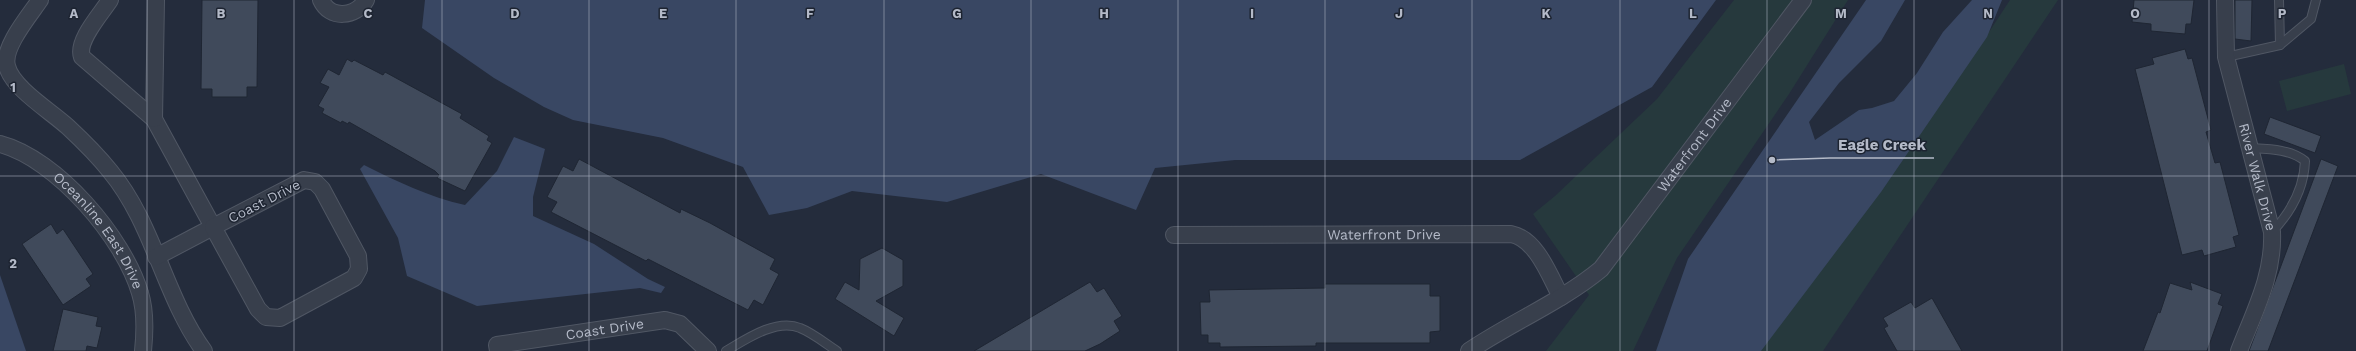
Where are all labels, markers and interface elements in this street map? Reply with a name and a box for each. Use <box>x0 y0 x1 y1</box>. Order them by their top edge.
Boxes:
text: A <box>70 6 79 21</box>
text: B <box>217 6 226 21</box>
text: C <box>364 6 373 21</box>
text: D <box>510 6 520 21</box>
text: E <box>659 6 667 21</box>
text: F <box>806 6 814 21</box>
text: G <box>952 6 962 21</box>
text: H <box>1099 6 1109 21</box>
text: I <box>1250 6 1254 21</box>
text: J <box>1395 6 1403 21</box>
text: K <box>1541 6 1551 21</box>
text: L <box>1689 6 1697 21</box>
text: M <box>1835 6 1847 21</box>
text: N <box>1983 6 1993 21</box>
text: O <box>2130 6 2140 21</box>
text: P <box>2278 6 2287 21</box>
text: 1 <box>10 80 16 95</box>
street label: Waterfront Drive <box>1654 94 1735 195</box>
street label: River Walk Drive <box>2236 121 2279 232</box>
callout: Eagle Creek <box>1830 131 1934 158</box>
text: Eagle Creek <box>1838 136 1927 154</box>
street label: Oceanline East Drive <box>50 169 146 291</box>
street label: Coast Drive <box>225 176 303 226</box>
street label: Waterfront Drive <box>1327 226 1441 243</box>
text: 2 <box>9 256 17 271</box>
street label: Coast Drive <box>565 315 645 343</box>

